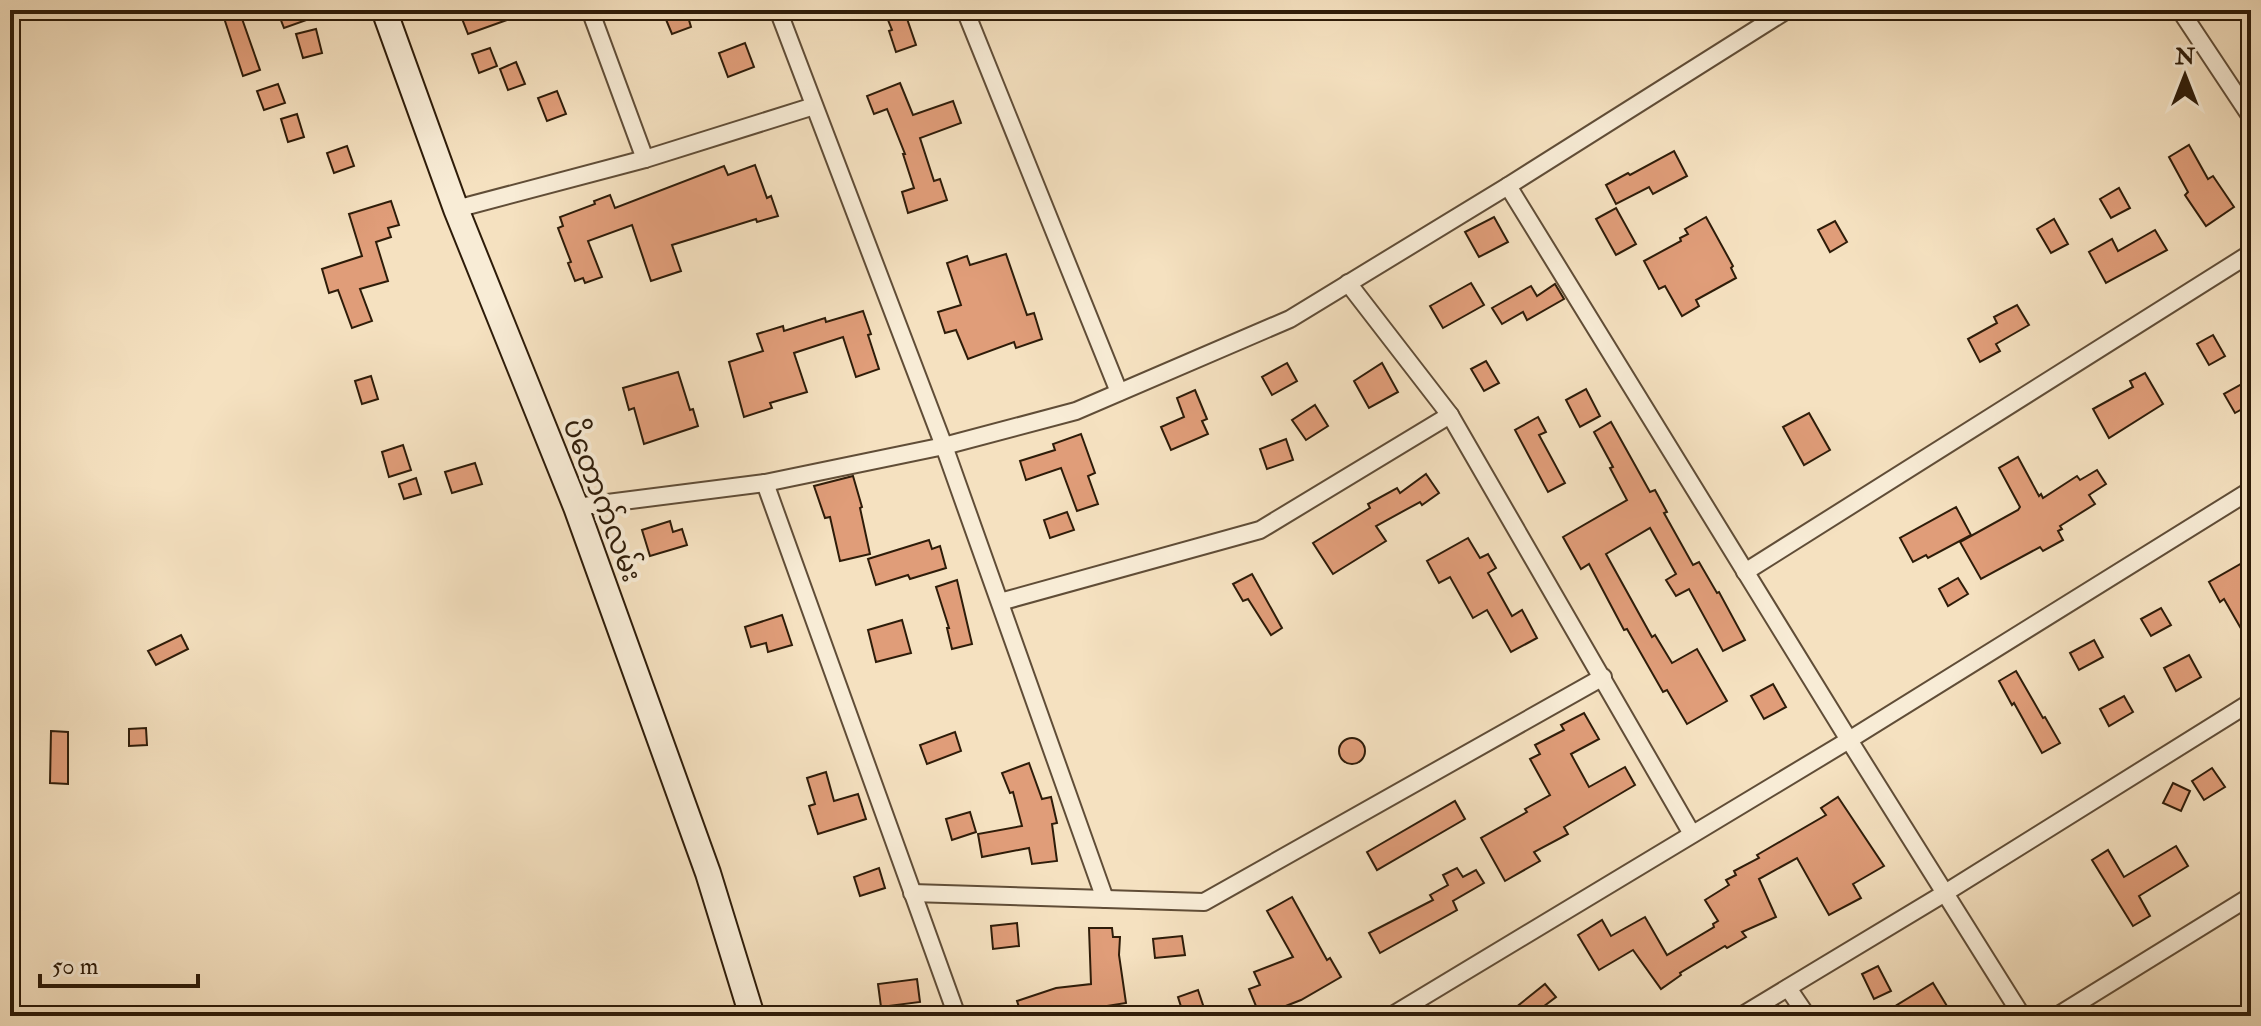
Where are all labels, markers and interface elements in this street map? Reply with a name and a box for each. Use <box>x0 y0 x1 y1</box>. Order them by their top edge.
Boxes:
north arrow <box>2145 36 2225 116</box>
text: N <box>2174 43 2195 71</box>
street label: ပိတောက်လမ်း <box>554 413 651 587</box>
scale bar <box>40 938 198 988</box>
text: 50 m <box>52 951 99 982</box>

